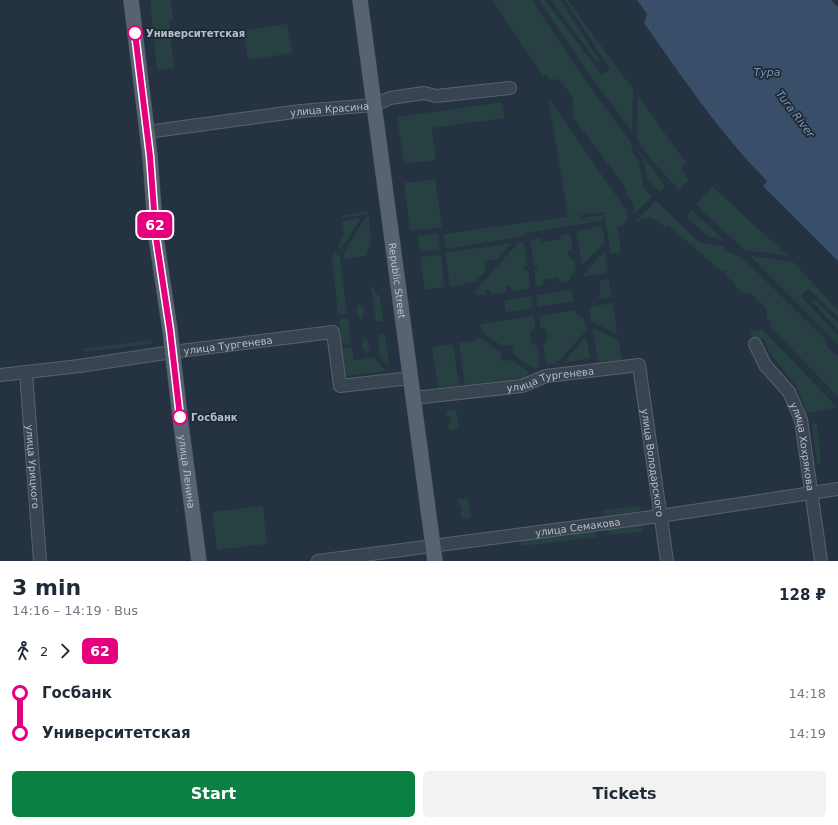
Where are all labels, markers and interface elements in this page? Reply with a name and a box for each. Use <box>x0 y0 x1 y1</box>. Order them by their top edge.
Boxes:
marker: Университетская <box>127 25 143 41</box>
place label: Университетская <box>146 28 245 39</box>
water label: Тура <box>754 66 781 79</box>
water label: Tura River <box>773 88 818 141</box>
street label: улица Красина <box>289 100 369 118</box>
line badge: 62 <box>137 212 173 238</box>
text: 62 <box>145 217 165 233</box>
street label: Republic Street <box>387 242 408 319</box>
street label: улица Тургенева <box>183 334 273 356</box>
street label: улица Тургенева <box>506 365 594 393</box>
street label: улица Хохрякова <box>788 400 816 491</box>
street label: улица Володарского <box>640 408 666 517</box>
marker: Госбанк <box>172 409 188 425</box>
place label: Госбанк <box>191 412 238 423</box>
street label: улица Урицкого <box>24 424 42 509</box>
street label: улица Ленина <box>177 434 198 509</box>
street label: улица Семакова <box>534 516 621 538</box>
text: 3 min <box>12 575 81 600</box>
text: 128 ₽ <box>779 586 826 604</box>
text: 14:16 – 14:19 · Bus <box>12 603 138 618</box>
icon: walk <box>12 640 34 662</box>
icon: forward <box>54 640 76 662</box>
text: 62 <box>90 643 110 659</box>
text: 2 <box>40 644 48 659</box>
text: Госбанк <box>42 684 112 702</box>
text: 14:18 <box>789 686 826 701</box>
text: Университетская <box>42 724 191 742</box>
text: 14:19 <box>789 726 826 741</box>
button: Start <box>12 771 415 817</box>
button: Tickets <box>423 771 826 817</box>

